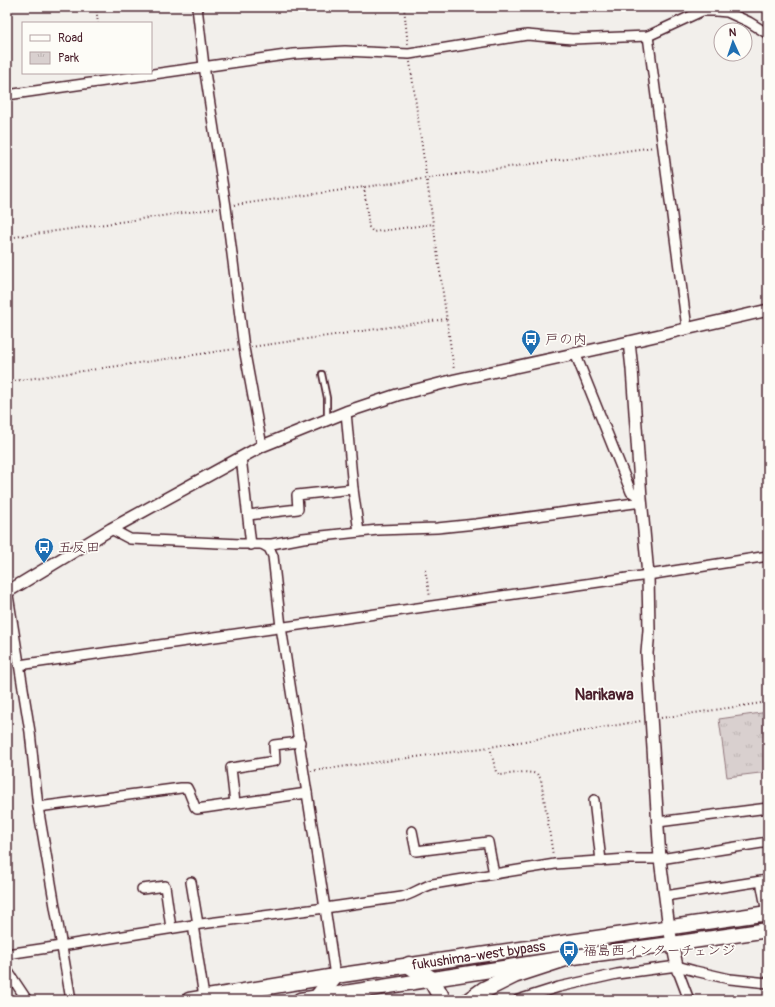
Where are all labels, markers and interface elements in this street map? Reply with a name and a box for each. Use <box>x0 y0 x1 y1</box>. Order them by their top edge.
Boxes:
legend <box>22 22 152 74</box>
north arrow <box>713 22 753 62</box>
text: N <box>728 26 737 39</box>
text: Road <box>58 31 83 46</box>
text: Park <box>58 51 79 66</box>
bus stop icon: 戸の内 <box>520 328 542 356</box>
place label: 戸の内 <box>545 331 587 348</box>
bus stop icon: 五反田 <box>33 536 55 564</box>
place label: 五反田 <box>58 539 100 556</box>
district label: Narikawa <box>574 685 634 705</box>
street label: fukushima-west bypass <box>411 937 547 973</box>
bus stop icon: 福島西インターチェンジ <box>558 939 580 967</box>
place label: 福島西インターチェンジ <box>583 942 735 959</box>

